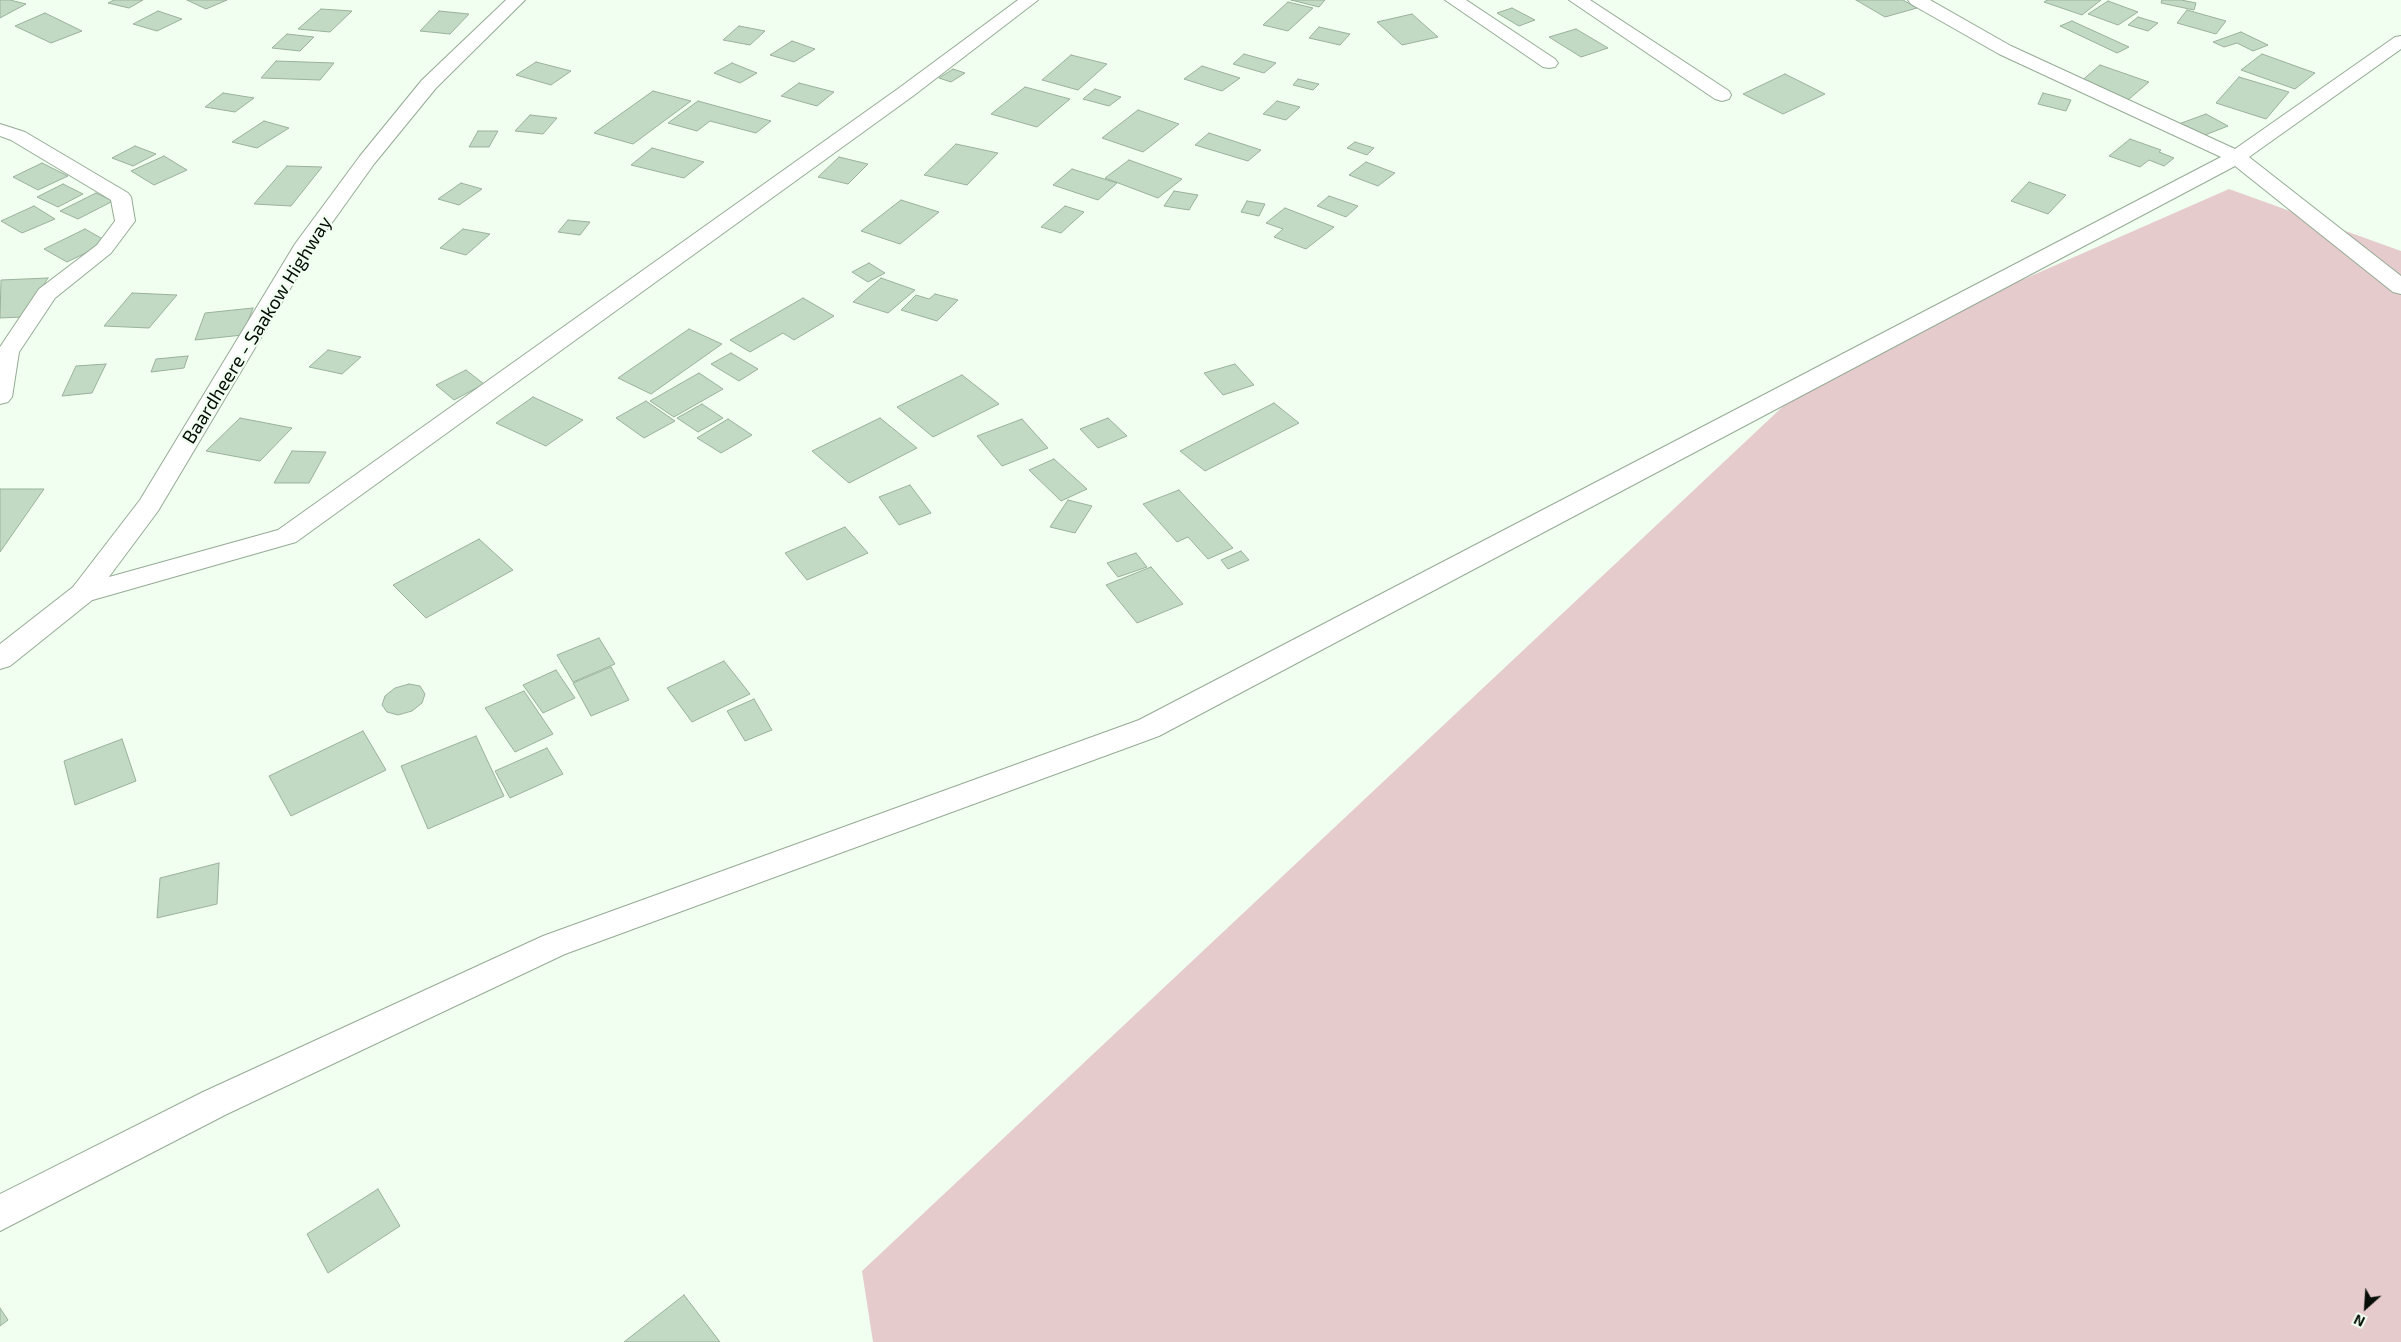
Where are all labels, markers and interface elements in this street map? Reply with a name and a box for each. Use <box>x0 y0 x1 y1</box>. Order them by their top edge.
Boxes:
street label: Baardheere - Saakow Highway <box>177 212 337 448</box>
north arrow <box>2341 1282 2391 1332</box>
text: N <box>2351 1311 2367 1331</box>

